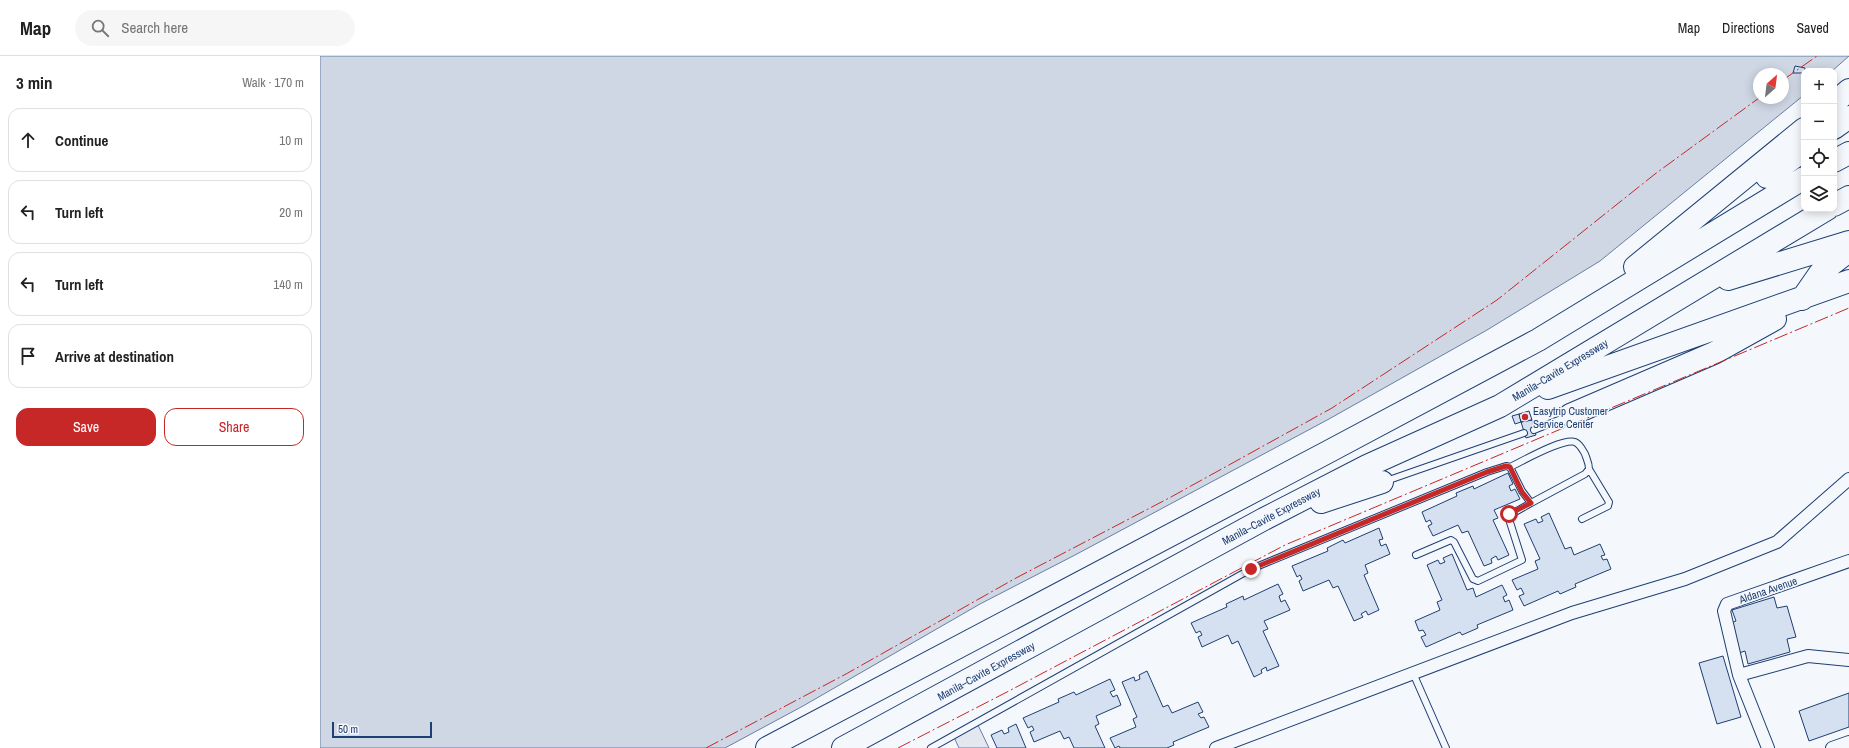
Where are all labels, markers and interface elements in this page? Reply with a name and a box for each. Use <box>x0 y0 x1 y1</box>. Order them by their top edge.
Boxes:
search box <box>75 10 355 46</box>
text: Map <box>20 15 51 41</box>
icon: search <box>89 17 111 39</box>
text: Search here <box>121 17 188 38</box>
text: Map <box>1678 19 1700 37</box>
text: Directions <box>1722 19 1774 37</box>
text: Saved <box>1796 19 1829 37</box>
north arrow <box>1753 68 1789 104</box>
map controls <box>1801 68 1837 212</box>
button: + <box>1801 68 1837 104</box>
text: 3 min <box>16 71 52 94</box>
text: Walk · 170 m <box>242 74 304 91</box>
button: − <box>1801 104 1837 140</box>
icon: ahead <box>17 129 39 151</box>
text: Continue <box>55 130 108 151</box>
text: 10 m <box>279 132 303 149</box>
button: locate <box>1801 140 1837 176</box>
button: layers <box>1801 176 1837 212</box>
icon: left <box>17 201 39 223</box>
text: Turn left <box>55 202 103 223</box>
text: 20 m <box>279 204 303 221</box>
icon: left <box>17 273 39 295</box>
text: Turn left <box>55 274 103 295</box>
text: 140 m <box>273 276 303 293</box>
street label: Manila–Cavite Expressway <box>1510 336 1611 404</box>
icon: arrive <box>17 345 39 367</box>
text: Arrive at destination <box>55 346 174 367</box>
place label: Easytrip Customer Service Center <box>1533 404 1608 431</box>
button: Save <box>16 408 156 446</box>
button: Share <box>164 408 304 446</box>
marker: Easytrip Customer Service Center <box>1520 412 1530 422</box>
street label: Manila–Cavite Expressway <box>1219 484 1323 548</box>
route start <box>1500 505 1518 523</box>
route end <box>1242 560 1260 578</box>
street label: Aldana Avenue <box>1736 574 1799 607</box>
street label: Manila–Cavite Expressway <box>935 638 1038 704</box>
scale bar <box>332 720 432 739</box>
text: 50 m <box>338 722 358 736</box>

